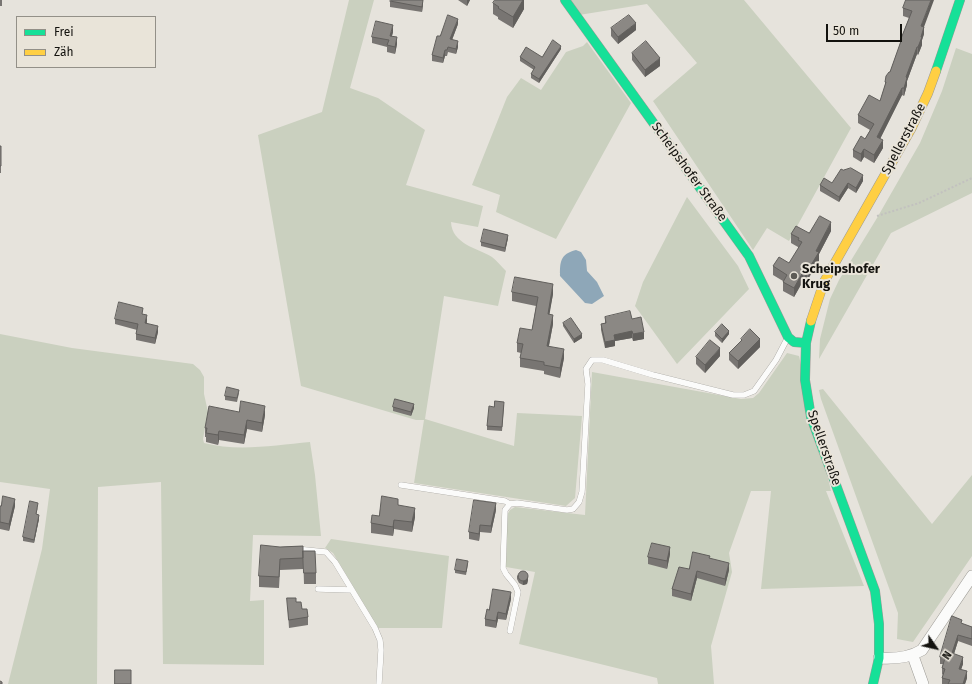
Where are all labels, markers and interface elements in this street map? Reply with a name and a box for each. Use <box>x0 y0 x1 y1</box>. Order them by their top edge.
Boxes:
legend <box>16 16 156 68</box>
scale bar <box>828 16 904 42</box>
text: 50 m <box>833 24 859 38</box>
text: Frei <box>54 25 74 39</box>
text: Zäh <box>54 45 74 59</box>
street label: Spellerstraße <box>879 101 929 177</box>
street label: Scheipshofer Straße <box>648 119 730 225</box>
place label: Scheipshofer Krug <box>802 261 880 292</box>
marker: Scheipshofer Krug <box>789 271 799 281</box>
street label: Spellerstraße <box>804 408 844 488</box>
north arrow <box>916 628 956 668</box>
text: N <box>939 648 954 662</box>

